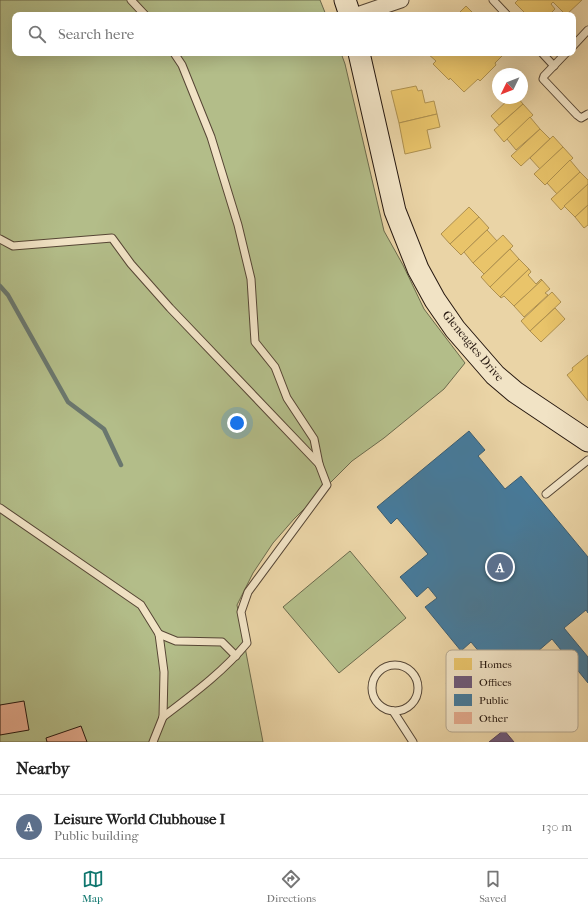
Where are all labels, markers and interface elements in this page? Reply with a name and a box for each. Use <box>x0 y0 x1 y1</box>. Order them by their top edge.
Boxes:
search box <box>12 12 576 56</box>
icon: search <box>26 23 48 45</box>
text: Search here <box>58 25 134 43</box>
north arrow <box>492 68 528 104</box>
street label: Gleneagles Drive <box>439 308 507 384</box>
your location <box>227 413 247 433</box>
pin: A <box>487 552 513 582</box>
legend <box>446 650 578 732</box>
text: Homes <box>479 658 512 671</box>
text: Offices <box>479 676 512 689</box>
text: Public <box>479 694 509 707</box>
text: Other <box>479 712 508 725</box>
text: Nearby <box>16 758 70 778</box>
text: Leisure World Clubhouse I <box>54 810 225 828</box>
text: A <box>25 819 33 834</box>
text: 130 m <box>541 819 572 834</box>
text: Public building <box>54 828 139 843</box>
tab: Map <box>82 868 104 905</box>
tab: Directions <box>267 868 316 905</box>
tab: Saved <box>479 868 506 905</box>

